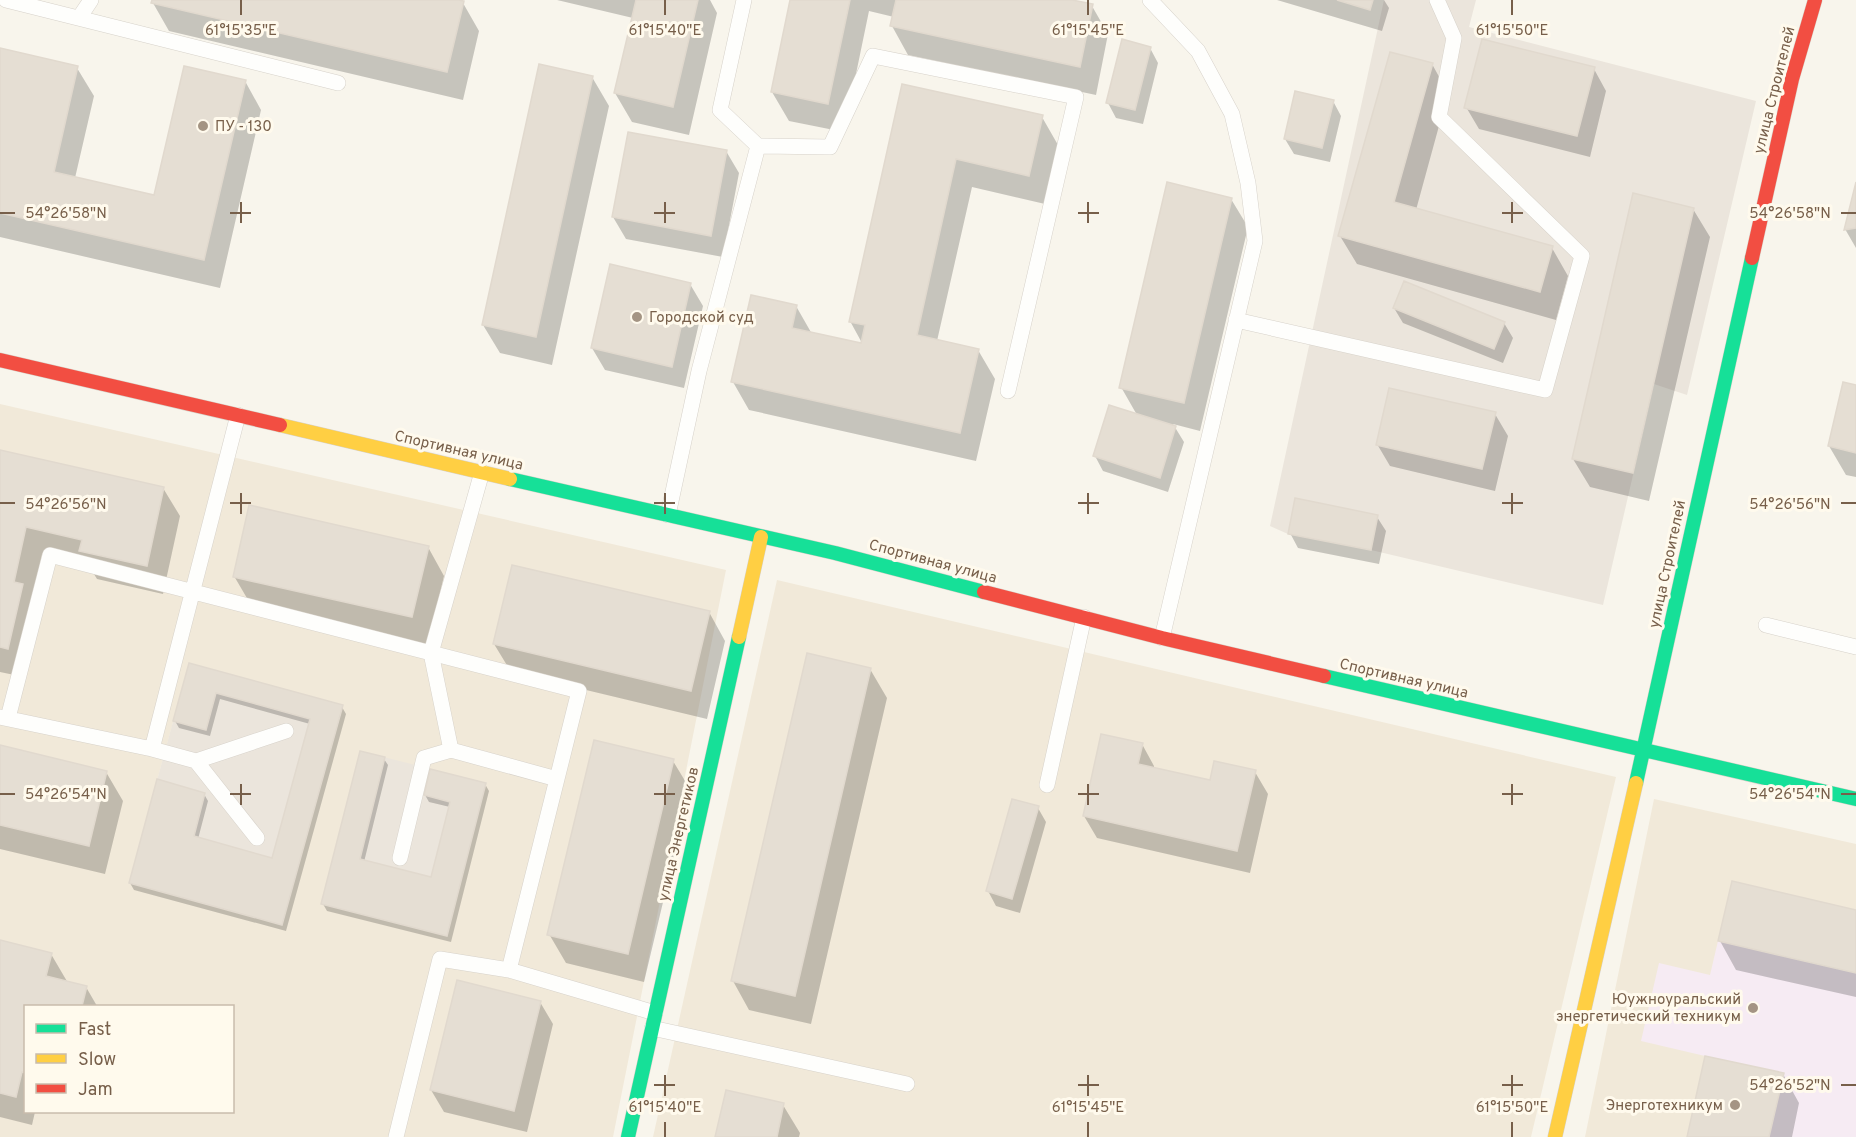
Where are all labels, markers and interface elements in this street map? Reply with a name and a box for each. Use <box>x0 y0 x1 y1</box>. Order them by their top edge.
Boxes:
text: 61°15'35"E <box>205 22 277 41</box>
text: 61°15'40"E <box>629 22 701 41</box>
text: 61°15'45"E <box>1052 22 1124 41</box>
text: 61°15'50"E <box>1476 22 1548 41</box>
street label: улица Строителей <box>1750 25 1800 156</box>
place label: ПУ - 130 <box>215 118 272 137</box>
marker: ПУ - 130 <box>196 119 210 133</box>
text: 54°26'58"N <box>25 205 107 224</box>
text: 54°26'58"N <box>1749 205 1831 224</box>
place label: Городской суд <box>649 309 754 328</box>
marker: Городской суд <box>630 310 644 324</box>
street label: Спортивная улица <box>392 427 525 476</box>
text: 54°26'56"N <box>25 496 107 515</box>
text: 54°26'56"N <box>1749 496 1831 515</box>
street label: улица Строителей <box>1646 499 1691 630</box>
street label: Спортивная улица <box>867 536 999 589</box>
street label: Спортивная улица <box>1337 655 1470 704</box>
street label: улица Энергетиков <box>655 765 704 903</box>
text: 54°26'54"N <box>25 786 107 805</box>
text: 54°26'54"N <box>1749 786 1831 805</box>
place label: Юужноуральский энергетический техникум <box>1556 991 1741 1027</box>
marker: Юужноуральский энергетический техникум <box>1746 1001 1760 1015</box>
legend <box>24 1005 234 1113</box>
text: Fast <box>78 1019 111 1042</box>
text: Slow <box>78 1049 116 1072</box>
text: 54°26'52"N <box>1749 1077 1831 1096</box>
text: Jam <box>78 1079 113 1102</box>
place label: Энерготехникум <box>1606 1097 1723 1116</box>
marker: Энерготехникум <box>1728 1098 1742 1112</box>
text: 61°15'40"E <box>629 1099 701 1118</box>
text: 61°15'45"E <box>1052 1099 1124 1118</box>
text: 61°15'50"E <box>1476 1099 1548 1118</box>

